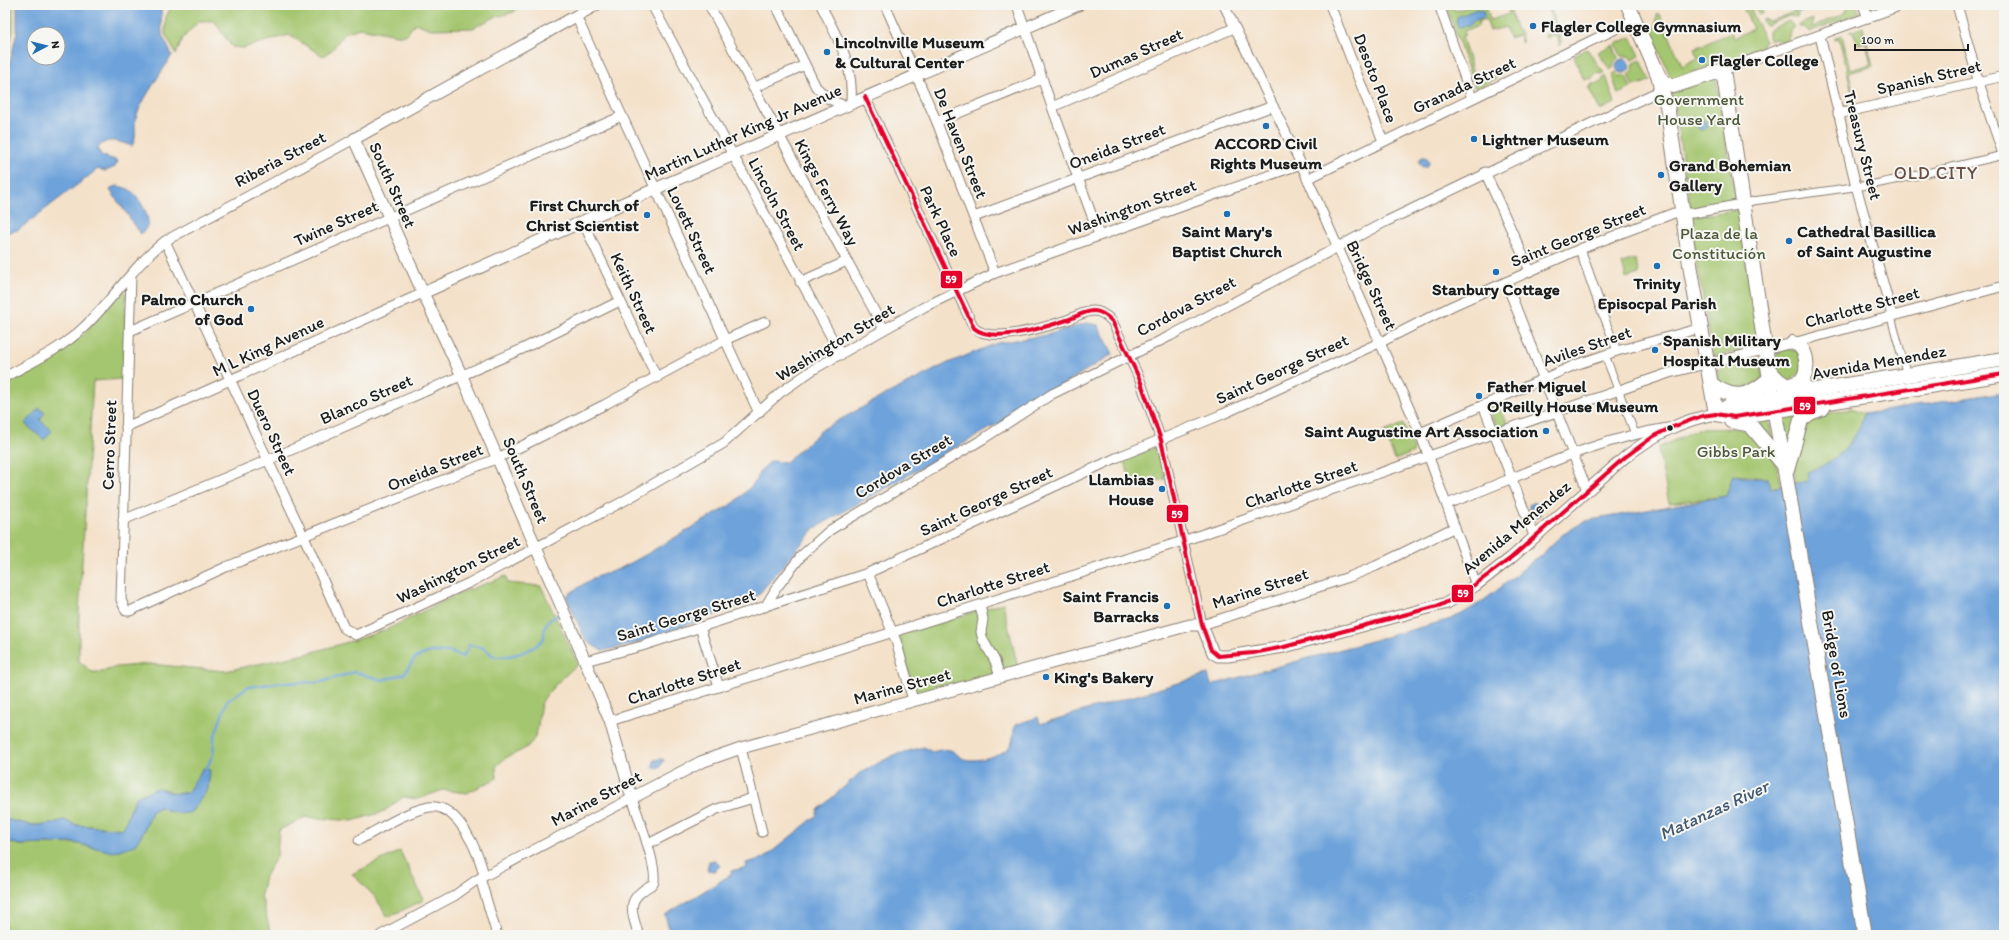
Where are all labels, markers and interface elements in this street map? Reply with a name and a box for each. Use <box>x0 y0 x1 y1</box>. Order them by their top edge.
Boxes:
place label: Flagler College Gymnasium <box>1541 16 1742 37</box>
marker: Flagler College Gymnasium <box>1528 21 1538 31</box>
street label: Dumas Street <box>1086 23 1186 82</box>
north arrow <box>26 26 66 66</box>
scale bar <box>1855 26 1968 52</box>
street label: Desoto Place <box>1350 31 1402 125</box>
place label: Lincolnville Museum & Cultural Center <box>835 32 985 72</box>
text: 100 m <box>1861 33 1894 47</box>
text: N <box>49 40 62 49</box>
marker: Lincolnville Museum & Cultural Center <box>822 47 832 57</box>
place label: Flagler College <box>1710 50 1819 71</box>
street label: Granada Street <box>1409 52 1519 118</box>
marker: Flagler College <box>1697 55 1707 65</box>
street label: Spanish Street <box>1875 55 1983 99</box>
street label: Martin Luther King Jr Avenue <box>641 79 845 185</box>
street label: De Haven Street <box>930 85 993 202</box>
street label: Treasury Street <box>1840 88 1886 202</box>
park label: Government House Yard <box>1654 89 1744 129</box>
street label: Oneida Street <box>1066 118 1168 174</box>
marker: ACCORD Civil Rights Museum <box>1261 121 1271 131</box>
street label: Riberia Street <box>231 126 330 191</box>
place label: Lightner Museum <box>1482 129 1610 150</box>
place label: ACCORD Civil Rights Museum <box>1210 133 1323 174</box>
marker: Lightner Museum <box>1469 134 1479 144</box>
street label: Kings Ferry Way <box>790 135 864 249</box>
street label: South Street <box>365 139 421 232</box>
street label: Lincoln Street <box>744 154 810 254</box>
place label: Grand Bohemian Gallery <box>1669 155 1792 196</box>
district label: OLD CITY <box>1894 162 1978 184</box>
marker: Grand Bohemian Gallery <box>1656 170 1666 180</box>
street label: Washington Street <box>1065 174 1199 240</box>
street label: Park Place <box>916 182 966 260</box>
street label: Lovett Street <box>663 183 721 277</box>
street label: Twine Street <box>291 195 382 250</box>
place label: First Church of Christ Scientist <box>526 195 640 235</box>
street label: Saint George Street <box>1508 199 1648 271</box>
marker: Saint Mary's Baptist Church <box>1222 209 1232 219</box>
marker: First Church of Christ Scientist <box>642 210 652 220</box>
place label: Saint Mary's Baptist Church <box>1172 221 1282 262</box>
place label: Cathedral Basillica of Saint Augustine <box>1797 221 1936 262</box>
park label: Plaza de la Constitución <box>1672 223 1766 263</box>
marker: Cathedral Basillica of Saint Augustine <box>1784 236 1794 246</box>
street label: Bridge Street <box>1342 237 1402 333</box>
street label: Keith Street <box>606 249 662 337</box>
marker: Trinity Episocpal Parish <box>1652 261 1662 271</box>
marker: Stanbury Cottage <box>1491 267 1501 277</box>
line badge: 59 <box>940 270 963 289</box>
street label: Cordova Street <box>1133 271 1239 341</box>
text: 59 <box>945 273 957 286</box>
place label: Trinity Episocpal Parish <box>1598 273 1717 314</box>
place label: Stanbury Cottage <box>1432 279 1560 300</box>
street label: Charlotte Street <box>1802 282 1922 332</box>
place label: Palmo Church of God <box>141 289 244 329</box>
street label: Washington Street <box>772 299 898 385</box>
marker: Palmo Church of God <box>246 304 256 314</box>
street label: M L King Avenue <box>209 311 327 381</box>
street label: Aviles Street <box>1540 322 1634 370</box>
street label: Saint George Street <box>1213 330 1351 408</box>
place label: Spanish Military Hospital Museum <box>1663 330 1790 371</box>
street label: Avenida Menendez <box>1811 340 1948 384</box>
marker: Spanish Military Hospital Museum <box>1650 345 1660 355</box>
street label: Blanco Street <box>317 370 415 428</box>
place label: Father Miguel O'Reilly House Museum <box>1487 376 1659 417</box>
street label: Duero Street <box>243 386 301 478</box>
marker: Father Miguel O'Reilly House Museum <box>1474 391 1484 401</box>
line badge: 59 <box>1793 396 1816 415</box>
street label: Cerro Street <box>97 399 121 490</box>
text: 59 <box>1799 400 1811 413</box>
place label: Saint Augustine Art Association <box>1305 421 1538 442</box>
unlabelled marker <box>1665 423 1675 433</box>
marker: Saint Augustine Art Association <box>1541 426 1551 436</box>
street label: Cordova Street <box>851 429 955 503</box>
street label: South Street <box>499 434 553 527</box>
street label: Oneida Street <box>384 439 486 495</box>
park label: Gibbs Park <box>1697 441 1776 461</box>
street label: Charlotte Street <box>1242 455 1360 513</box>
street label: Saint George Street <box>917 462 1055 540</box>
place label: Llambias House <box>1088 469 1154 509</box>
street label: Avenida Menendez <box>1458 476 1574 578</box>
marker: Llambias House <box>1157 484 1167 494</box>
line badge: 59 <box>1166 504 1189 523</box>
text: 59 <box>1171 508 1183 521</box>
street label: Washington Street <box>393 530 523 608</box>
street label: Charlotte Street <box>934 556 1052 612</box>
street label: Marine Street <box>1210 563 1311 613</box>
street label: Saint George Street <box>614 584 758 646</box>
line badge: 59 <box>1451 584 1474 603</box>
place label: Saint Francis Barracks <box>1063 586 1159 626</box>
text: 59 <box>1457 587 1469 600</box>
marker: Saint Francis Barracks <box>1162 601 1172 611</box>
street label: Bridge of Lions <box>1818 609 1856 719</box>
street label: Charlotte Street <box>625 653 743 709</box>
street label: Marine Street <box>851 663 953 709</box>
place label: King's Bakery <box>1054 667 1154 688</box>
marker: King's Bakery <box>1041 672 1051 682</box>
street label: Marine Street <box>547 765 645 830</box>
water label: Matanzas River <box>1656 774 1774 845</box>

